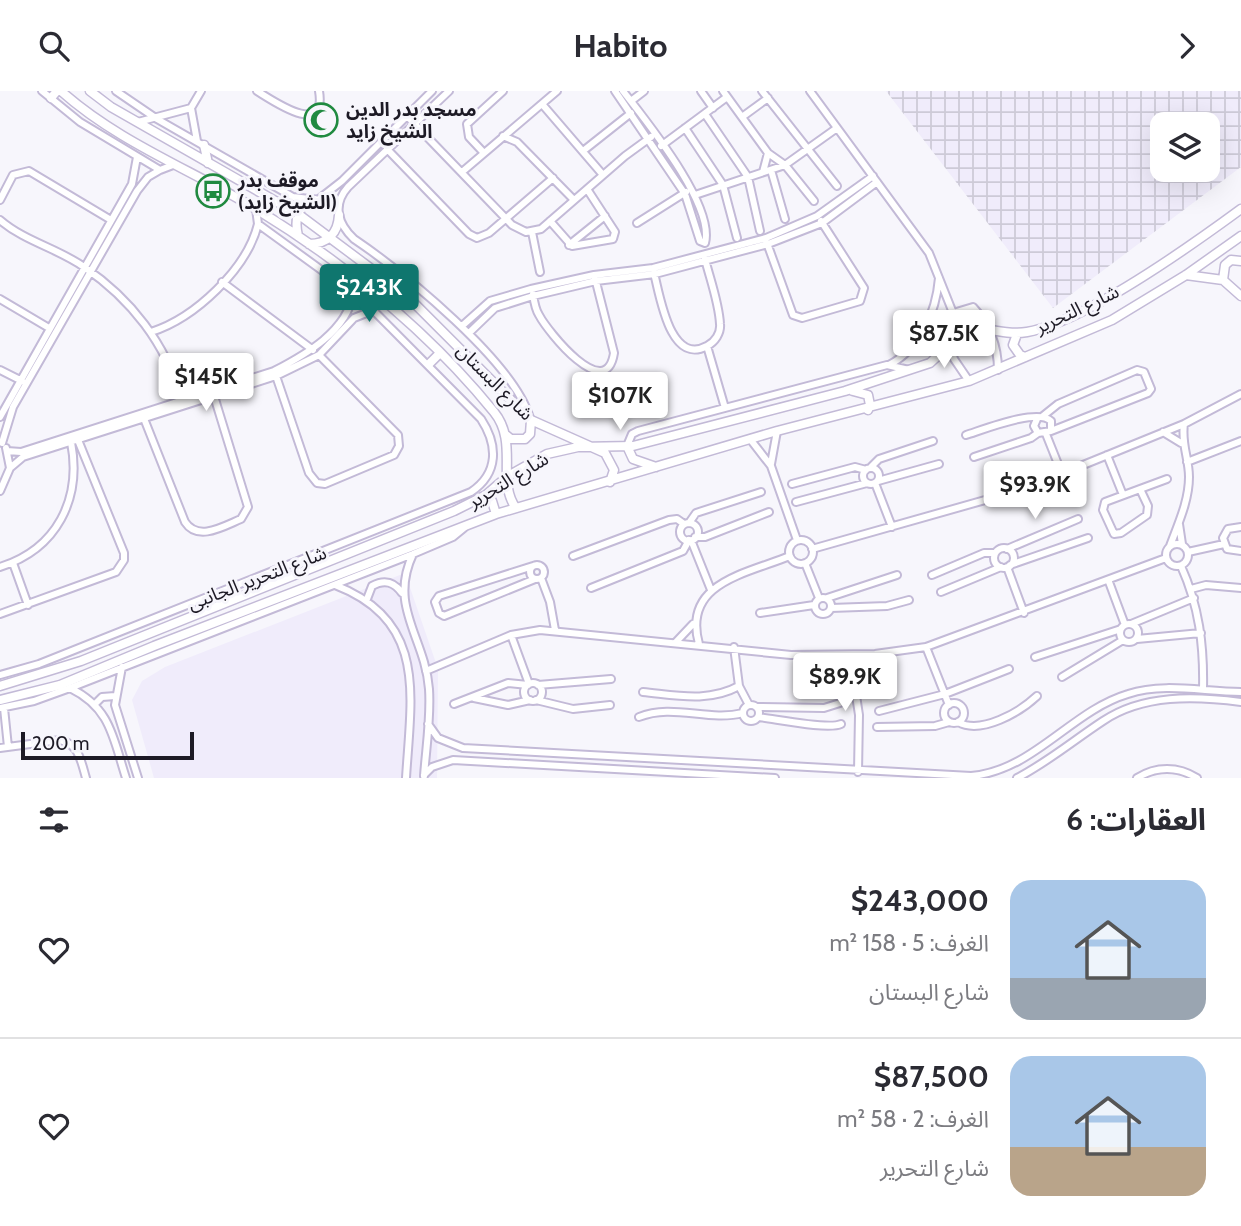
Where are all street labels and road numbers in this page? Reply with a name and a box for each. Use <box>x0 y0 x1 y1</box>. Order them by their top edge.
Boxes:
street label: شارع التحرير <box>1030 280 1124 341</box>
street label: شارع البستان <box>450 339 538 427</box>
street label: شارع التحرير <box>463 447 554 515</box>
street label: شارع التحرير الجانبى <box>184 541 331 617</box>

